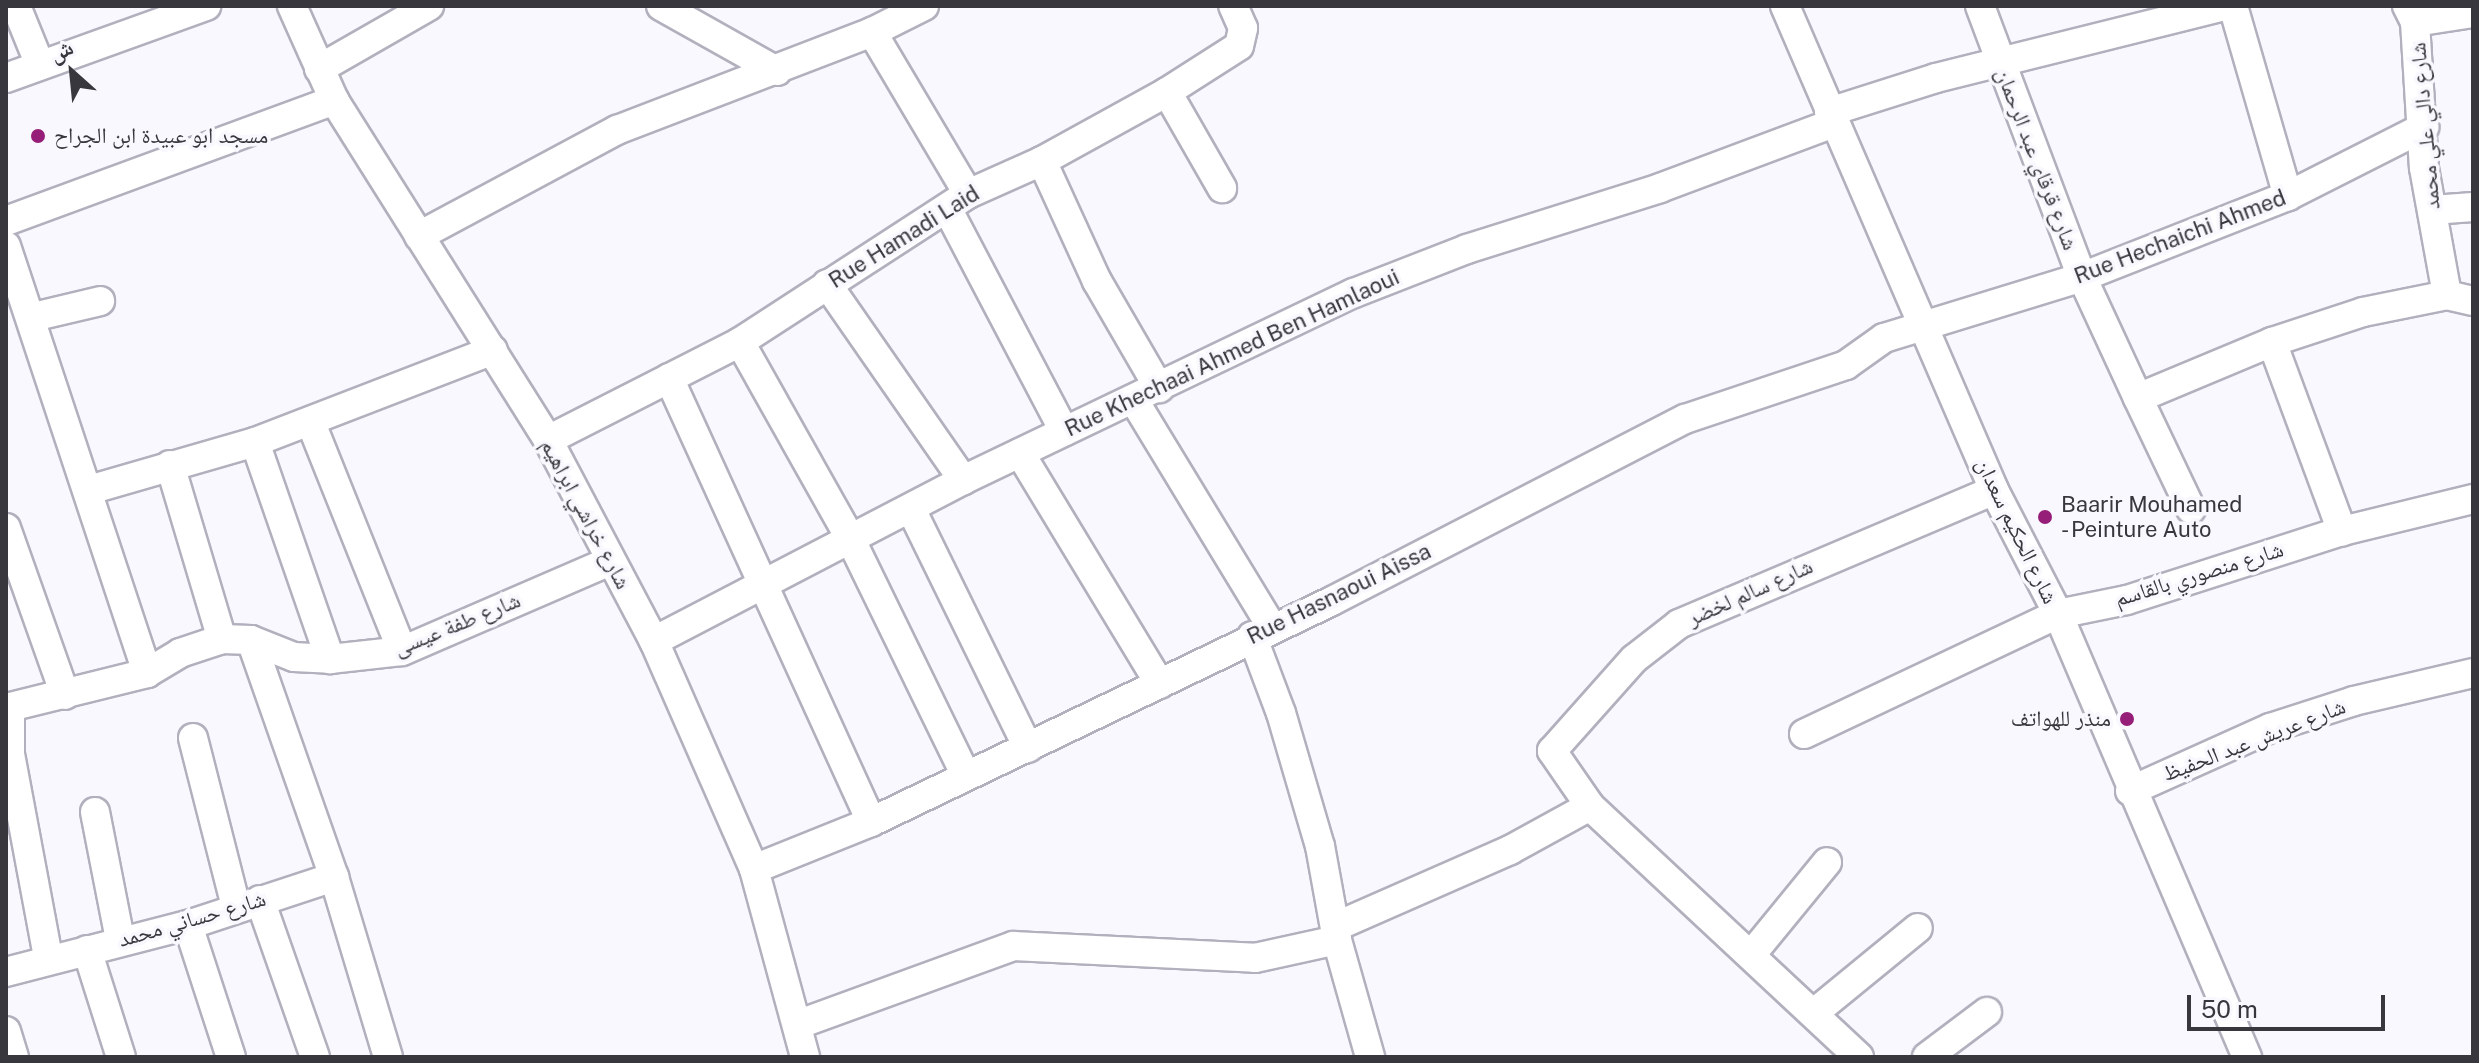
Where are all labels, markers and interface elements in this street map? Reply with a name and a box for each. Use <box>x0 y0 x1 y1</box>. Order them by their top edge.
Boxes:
north arrow <box>32 32 112 112</box>
text: ش <box>45 34 77 67</box>
street label: شارع دالي علي محمد <box>2405 41 2445 211</box>
street label: شارع قرقاي عبد الرحمان <box>1990 64 2084 254</box>
place label: مسجد ابو عبيدة ابن الجراح <box>54 123 268 149</box>
marker: مسجد ابو عبيدة ابن الجراح <box>29 127 47 145</box>
street label: Rue Hamadi Laid <box>824 180 984 294</box>
street label: Rue Hechaichi Ahmed <box>2070 184 2290 290</box>
street label: Rue Khechaai Ahmed Ben Hamlaoui <box>1061 264 1403 442</box>
street label: شارع خراشي ابراهيم <box>535 434 637 594</box>
street label: شارع الحكيم سعدان <box>1970 454 2064 608</box>
place label: Baarir Mouhamed - Peinture Auto <box>2061 491 2242 542</box>
marker: Baarir Mouhamed - Peinture Auto <box>2036 508 2054 526</box>
street label: شارع منصوري بالقاسم <box>2112 536 2286 612</box>
street label: Rue Hasnaoui Aissa <box>1243 538 1435 650</box>
street label: شارع سالم لخضر <box>1683 553 1817 631</box>
street label: شارع طفة عيسى <box>390 587 524 661</box>
street label: شارع عريش عبد الحفيظ <box>2159 693 2349 787</box>
place label: منذر للهواتف <box>2011 706 2111 732</box>
marker: منذر للهواتف <box>2118 710 2136 728</box>
street label: شارع حساني محمد <box>115 885 269 953</box>
scale bar <box>2191 979 2389 1029</box>
text: 50 m <box>2201 995 2258 1023</box>

